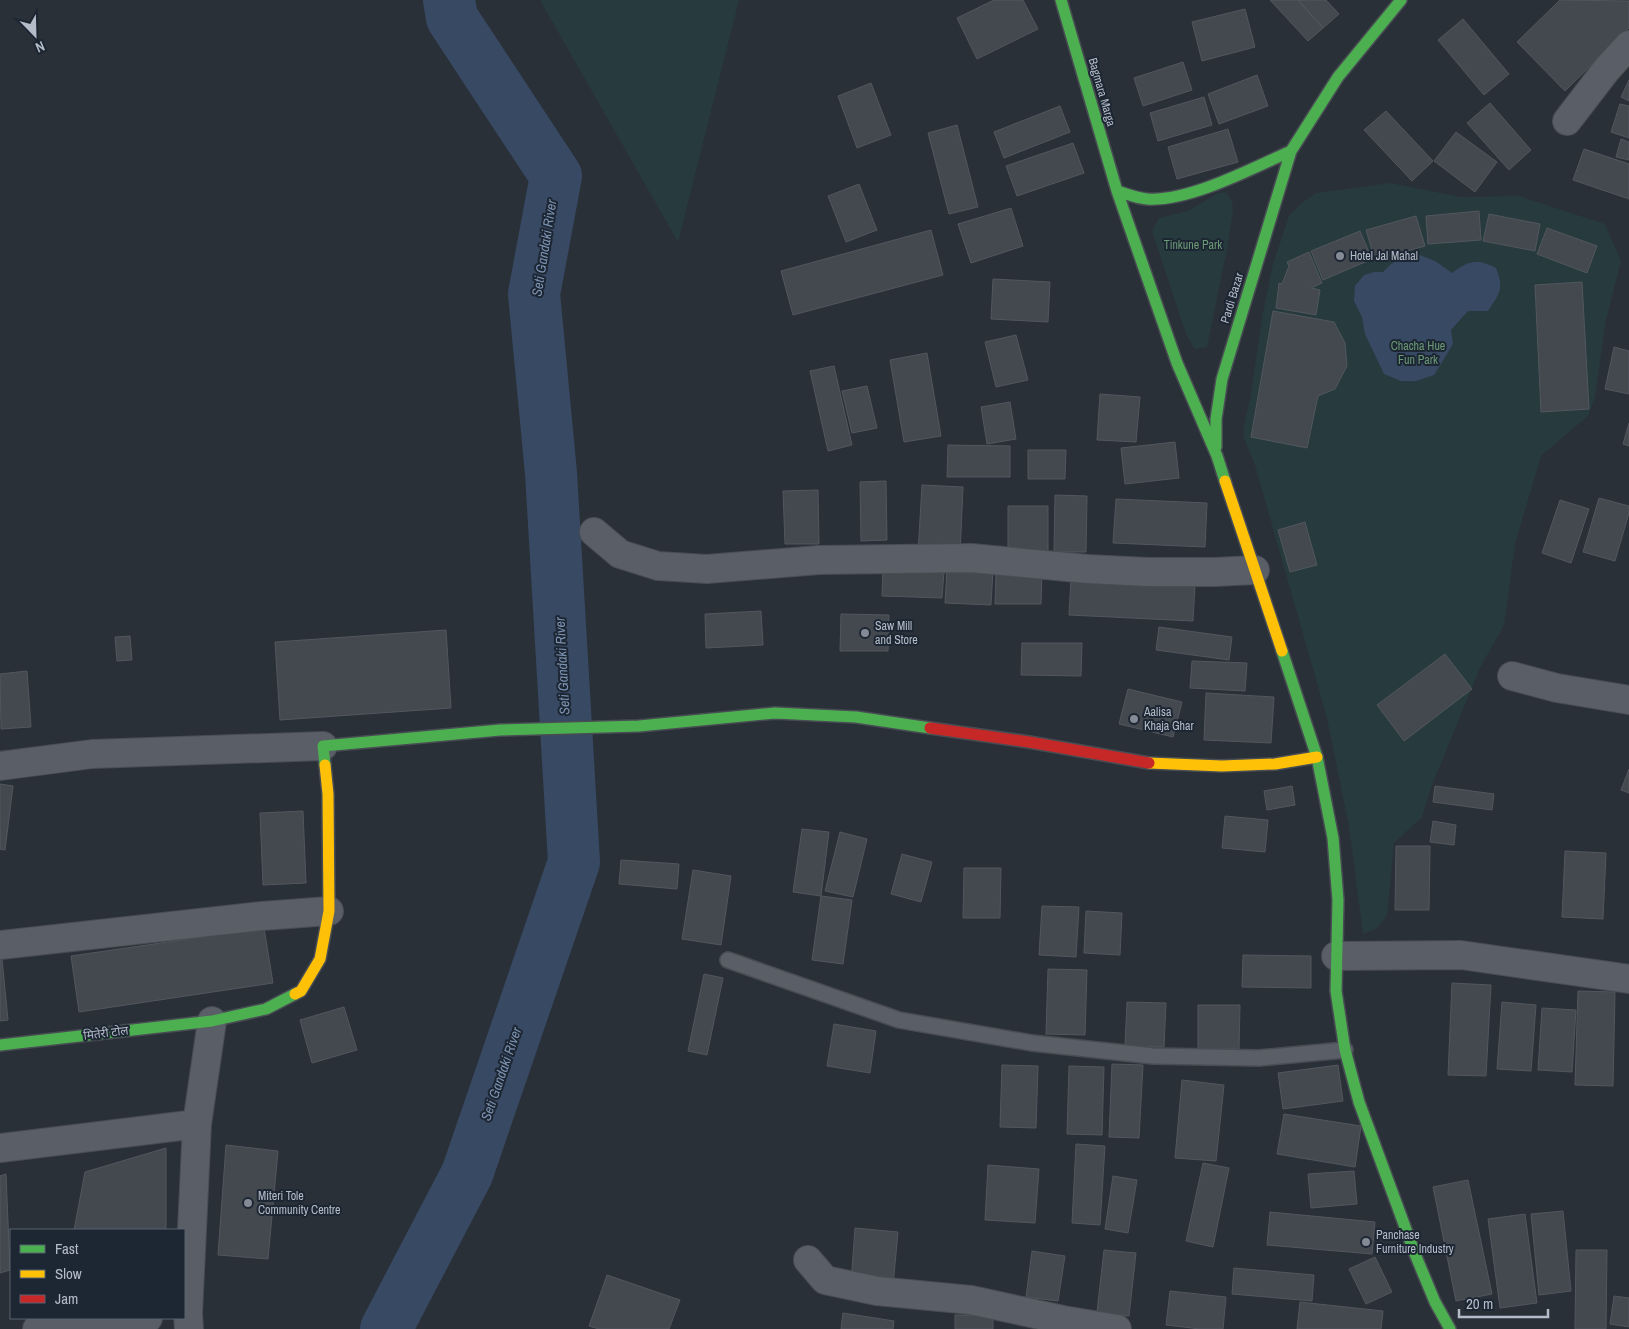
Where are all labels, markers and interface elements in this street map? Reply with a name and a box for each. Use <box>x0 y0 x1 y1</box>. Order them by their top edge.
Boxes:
north arrow <box>10 10 60 60</box>
text: N <box>33 37 47 57</box>
street label: Bagmara Marga <box>1085 56 1120 129</box>
water label: Seti Gandaki River <box>527 197 561 298</box>
park label: Tinkune Park <box>1164 237 1222 253</box>
place label: Hotel Jal Mahal <box>1350 248 1418 264</box>
marker: Hotel Jal Mahal <box>1334 250 1346 262</box>
street label: Pardi Bazar <box>1217 270 1247 325</box>
park label: Chacha Hue Fun Park <box>1391 338 1445 368</box>
water label: Seti Gandaki River <box>550 616 574 715</box>
place label: Saw Mill and Store <box>875 618 918 648</box>
marker: Saw Mill and Store <box>859 627 871 639</box>
place label: Aalisa Khaja Ghar <box>1143 704 1195 734</box>
marker: Aalisa Khaja Ghar <box>1128 713 1140 725</box>
street label: मितेरी टोल <box>83 1022 130 1044</box>
water label: Seti Gandaki River <box>477 1024 526 1123</box>
place label: Miteri Tole Community Centre <box>258 1188 341 1218</box>
marker: Miteri Tole Community Centre <box>242 1197 254 1209</box>
place label: Panchase Furniture Industry <box>1376 1227 1454 1257</box>
legend <box>10 1229 185 1319</box>
marker: Panchase Furniture Industry <box>1360 1236 1372 1248</box>
text: Fast <box>55 1238 79 1259</box>
text: Slow <box>55 1263 82 1284</box>
scale bar <box>1459 1286 1548 1318</box>
text: Jam <box>55 1288 78 1309</box>
text: 20 m <box>1466 1293 1493 1314</box>

